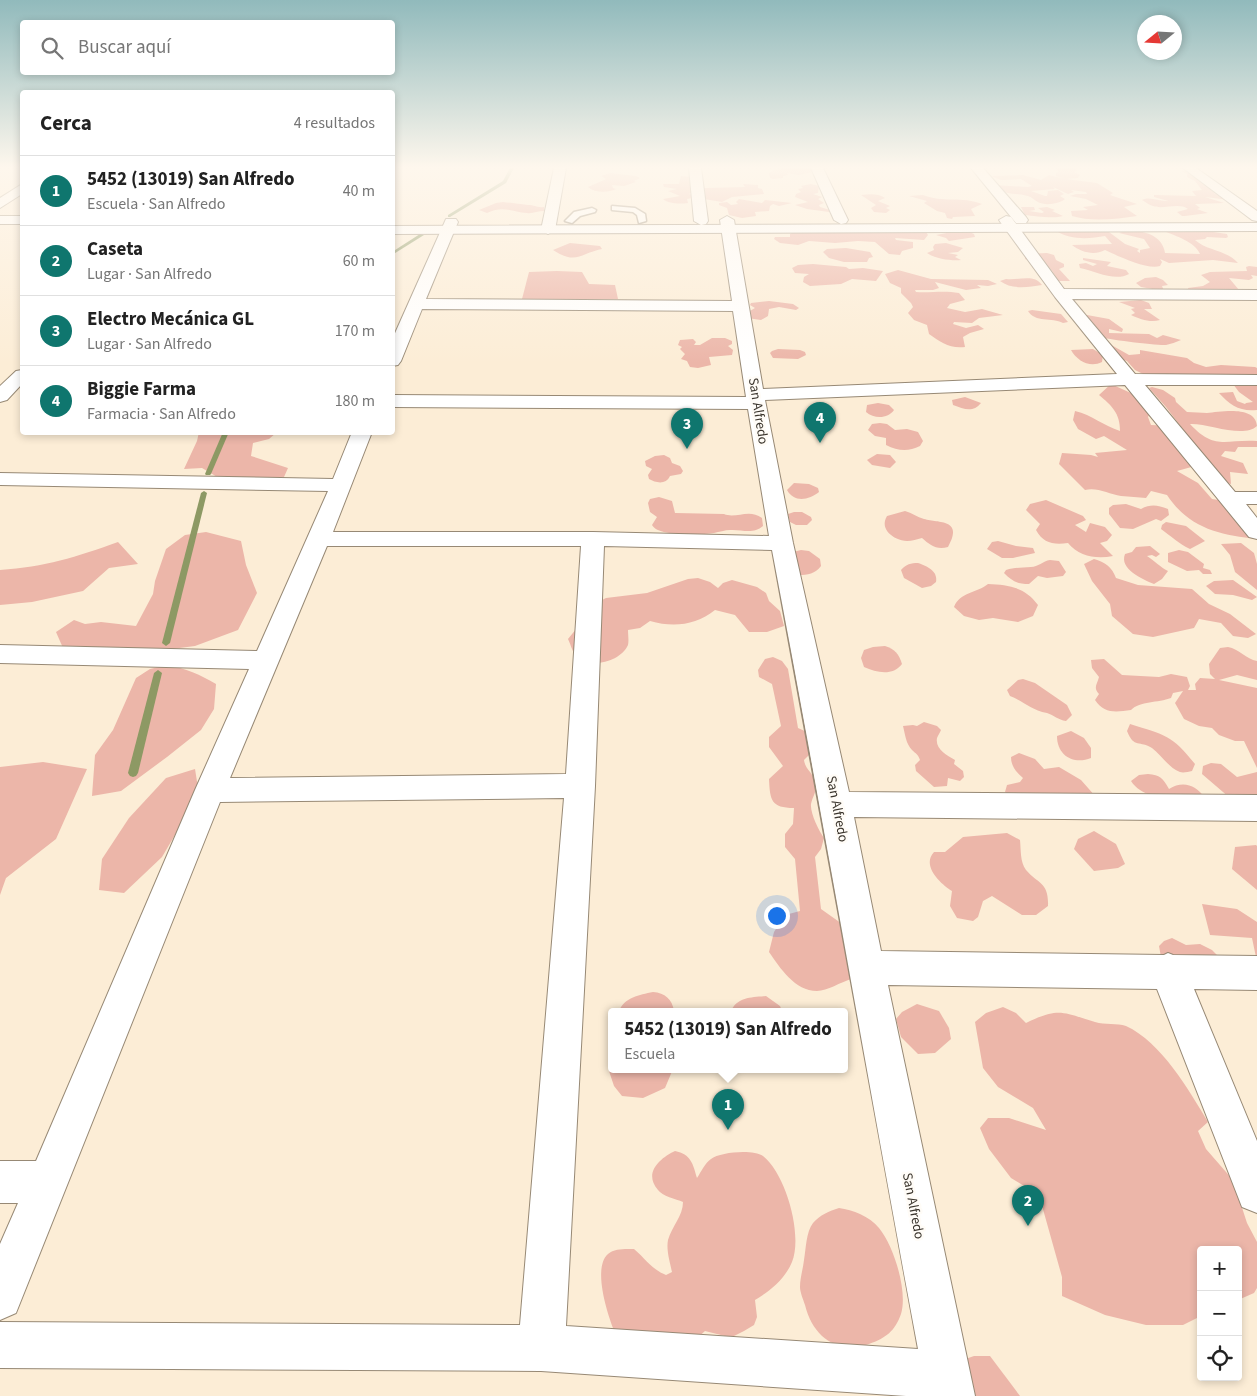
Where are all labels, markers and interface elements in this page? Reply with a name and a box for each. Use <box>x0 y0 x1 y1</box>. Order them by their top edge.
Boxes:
north arrow <box>1137 15 1182 60</box>
search box <box>20 20 395 75</box>
icon: search <box>38 34 66 62</box>
text: Buscar aquí <box>78 34 171 61</box>
text: Cerca <box>40 108 92 138</box>
text: 4 resultados <box>294 112 375 134</box>
text: 5452 (13019) San Alfredo <box>87 166 295 193</box>
text: 1 <box>52 180 60 202</box>
text: 40 m <box>343 180 375 202</box>
text: Escuela · San Alfredo <box>87 193 225 215</box>
text: Caseta <box>87 236 143 263</box>
text: 2 <box>52 250 60 272</box>
text: 60 m <box>343 250 375 272</box>
text: Lugar · San Alfredo <box>87 263 212 285</box>
text: Electro Mecánica GL <box>87 306 254 333</box>
text: 3 <box>52 320 60 342</box>
text: 170 m <box>335 320 375 342</box>
text: Lugar · San Alfredo <box>87 333 212 355</box>
text: Biggie Farma <box>87 376 196 403</box>
street label: San Alfredo <box>743 376 773 446</box>
text: 4 <box>52 390 60 412</box>
text: 180 m <box>335 390 375 412</box>
pin: 4 <box>804 402 836 443</box>
text: Farmacia · San Alfredo <box>87 403 236 425</box>
pin: 3 <box>671 408 703 449</box>
street label: San Alfredo <box>821 774 853 844</box>
your location <box>764 903 790 929</box>
popup <box>608 1008 848 1073</box>
text: 5452 (13019) San Alfredo <box>624 1016 832 1043</box>
text: Escuela <box>624 1043 675 1065</box>
pin: 1 <box>712 1089 744 1130</box>
street label: San Alfredo <box>897 1171 929 1241</box>
pin: 2 <box>1012 1185 1044 1226</box>
map controls <box>1197 1246 1242 1381</box>
button: + <box>1197 1246 1242 1291</box>
button: − <box>1197 1291 1242 1336</box>
button: locate <box>1197 1336 1242 1381</box>

